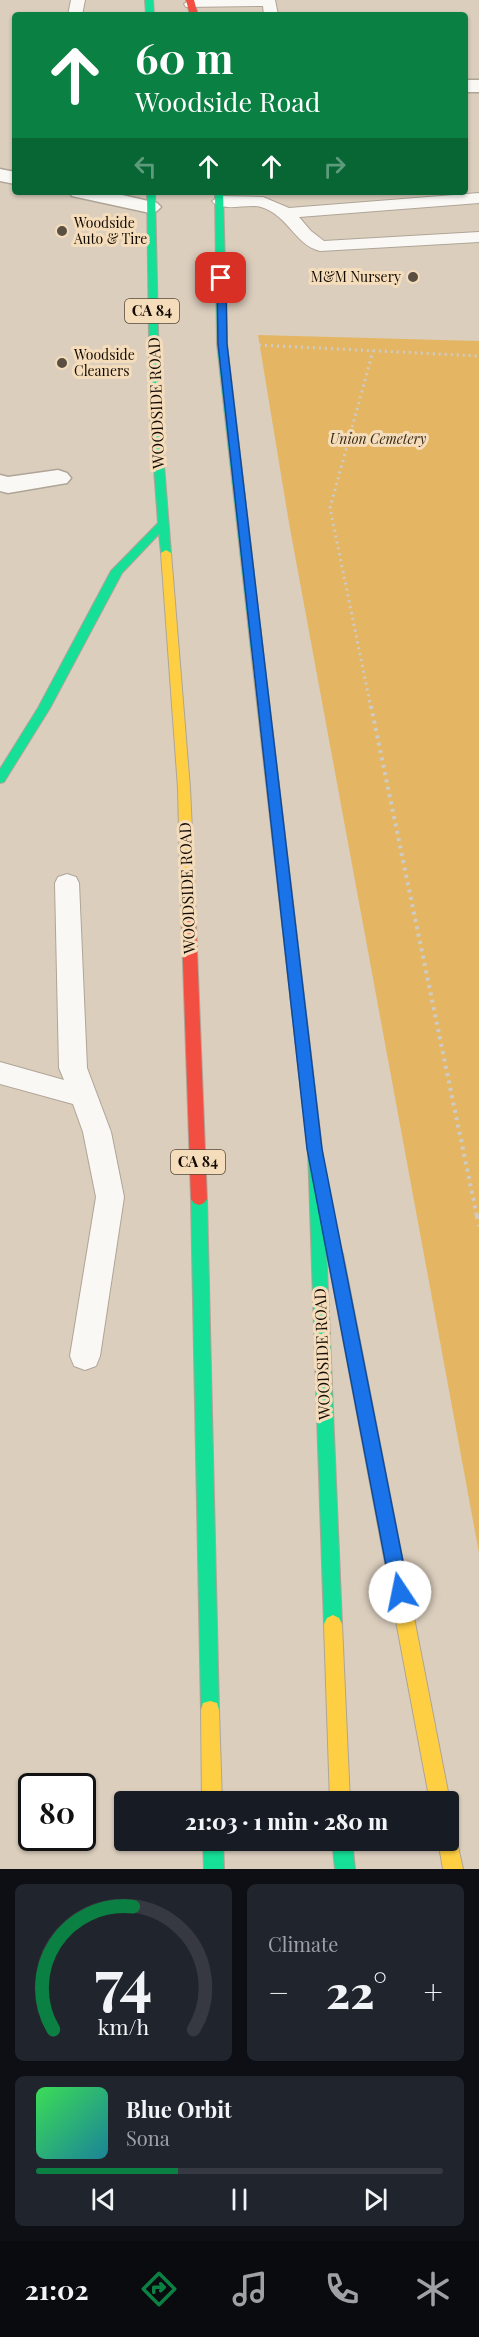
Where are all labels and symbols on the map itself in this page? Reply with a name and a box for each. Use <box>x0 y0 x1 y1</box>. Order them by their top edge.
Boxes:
place label: Woodside Auto & Tire <box>73 213 147 248</box>
marker: Woodside Auto & Tire <box>55 224 69 238</box>
pin <box>195 252 246 303</box>
place label: M&M Nursery <box>311 267 401 286</box>
marker: M&M Nursery <box>406 270 420 284</box>
road number: CA 84 <box>125 299 179 323</box>
street label: WOODSIDE ROAD <box>143 337 168 470</box>
place label: Woodside Cleaners <box>73 345 135 380</box>
marker: Woodside Cleaners <box>55 356 69 370</box>
park label: Union Cemetery <box>330 429 427 448</box>
street label: WOODSIDE ROAD <box>174 822 199 955</box>
road number: CA 84 <box>171 1150 225 1174</box>
street label: WOODSIDE ROAD <box>309 1288 334 1421</box>
position arrow <box>368 1560 432 1624</box>
speed limit sign: 80 <box>18 1773 96 1851</box>

